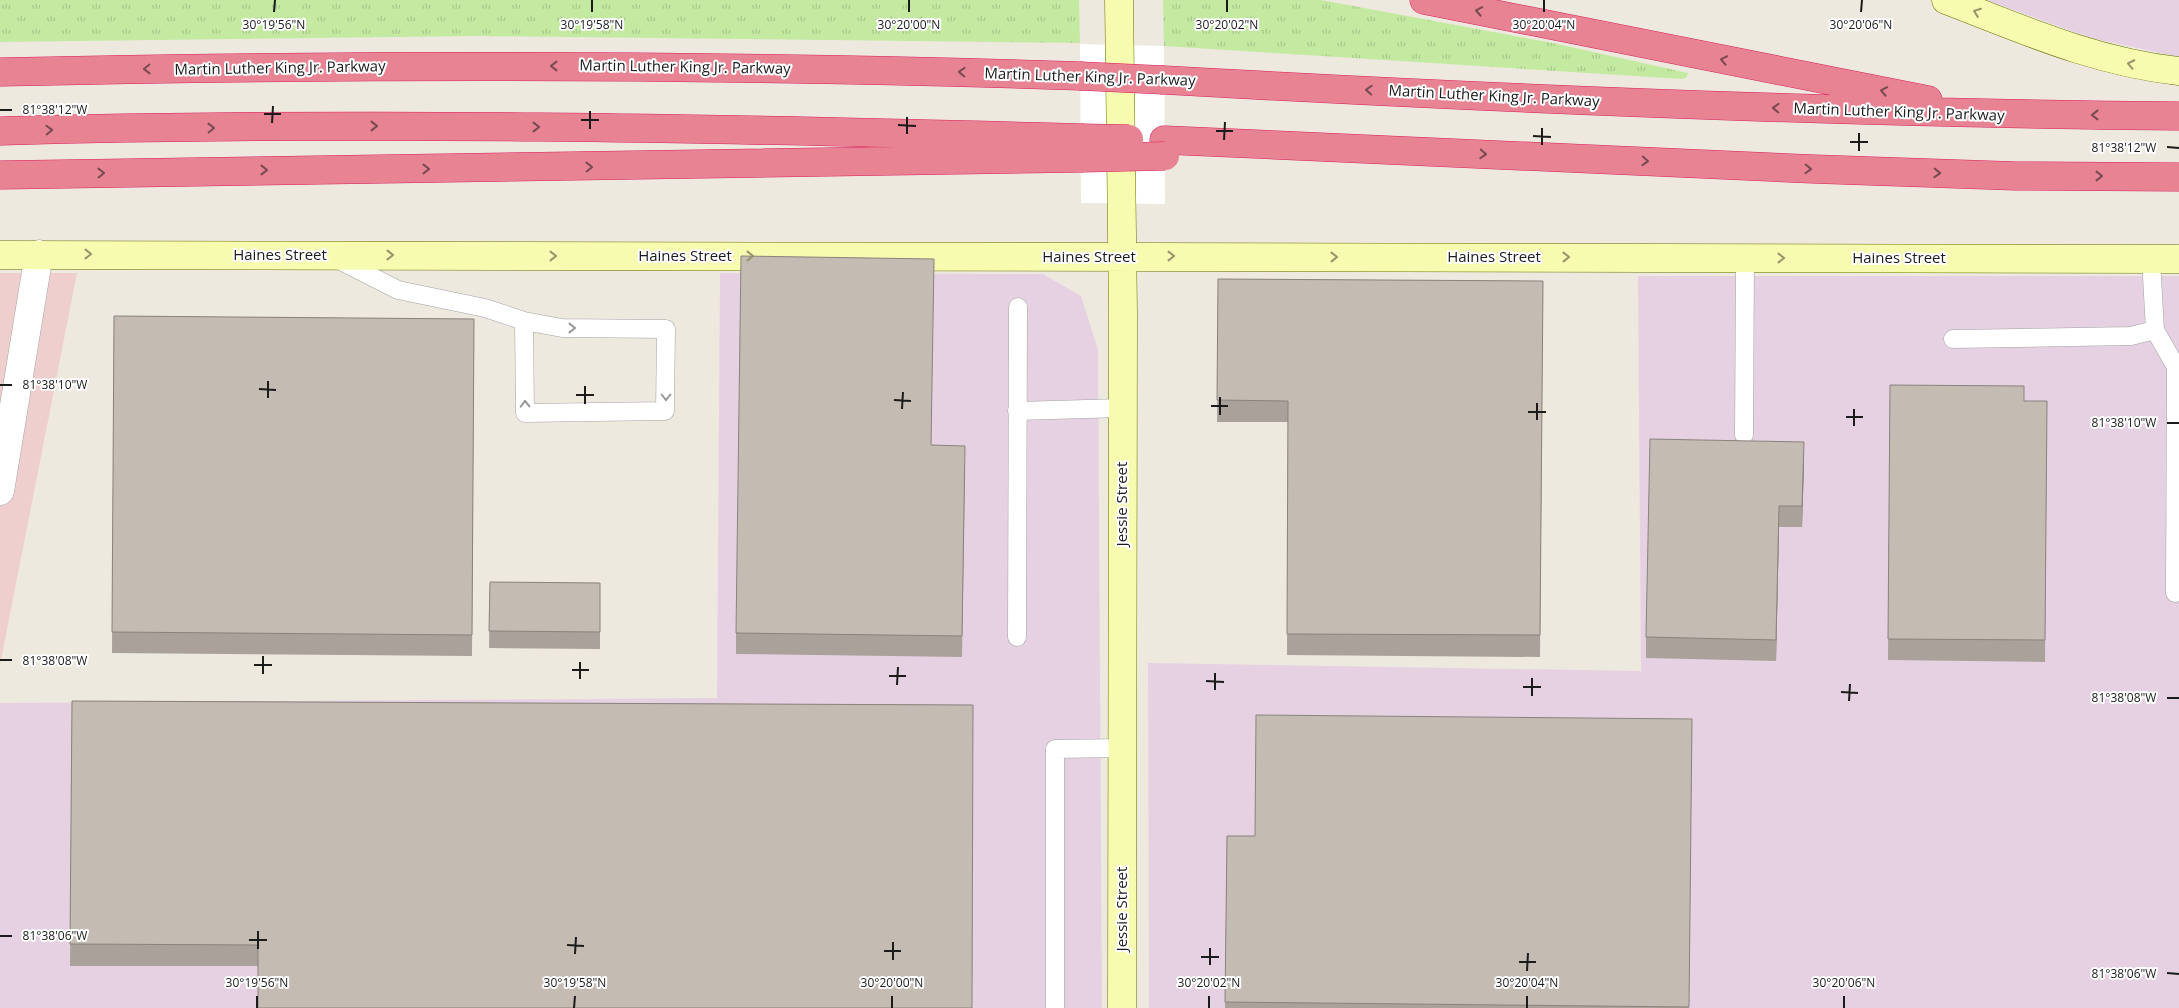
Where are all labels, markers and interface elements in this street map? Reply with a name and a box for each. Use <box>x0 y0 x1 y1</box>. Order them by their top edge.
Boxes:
one-way arrow <box>1475 6 1483 17</box>
one-way arrow <box>1973 8 1982 18</box>
text: 30°19'56"N <box>243 16 305 33</box>
text: 30°19'58"N <box>561 16 623 33</box>
text: 30°20'00"N <box>878 16 940 33</box>
text: 30°20'02"N <box>1196 16 1258 33</box>
text: 30°20'04"N <box>1513 16 1575 33</box>
text: 30°20'06"N <box>1830 16 1892 33</box>
street label: Martin Luther King Jr. Parkway <box>579 54 791 78</box>
street label: Martin Luther King Jr. Parkway <box>174 55 386 79</box>
one-way arrow <box>1720 55 1729 65</box>
one-way arrow <box>2126 59 2135 70</box>
one-way arrow <box>550 61 558 71</box>
street label: Martin Luther King Jr. Parkway <box>984 62 1196 90</box>
one-way arrow <box>143 64 150 74</box>
one-way arrow <box>957 67 965 78</box>
street label: Martin Luther King Jr. Parkway <box>1388 79 1601 111</box>
one-way arrow <box>1365 85 1373 95</box>
one-way arrow <box>1879 87 1888 97</box>
street label: Martin Luther King Jr. Parkway <box>1793 97 2005 125</box>
text: 81°38'12"W <box>23 101 87 118</box>
one-way arrow <box>1772 103 1780 114</box>
one-way arrow <box>2091 110 2099 120</box>
one-way arrow <box>370 121 378 131</box>
one-way arrow <box>207 122 215 133</box>
one-way arrow <box>532 122 540 132</box>
one-way arrow <box>45 125 53 135</box>
text: 81°38'12"W <box>2092 139 2156 156</box>
one-way arrow <box>1479 148 1487 159</box>
one-way arrow <box>1642 156 1650 166</box>
one-way arrow <box>585 161 593 172</box>
one-way arrow <box>1804 163 1812 174</box>
one-way arrow <box>422 164 430 174</box>
one-way arrow <box>260 165 268 175</box>
one-way arrow <box>1933 167 1941 178</box>
one-way arrow <box>98 168 105 178</box>
one-way arrow <box>2096 171 2104 182</box>
street label: Haines Street <box>233 244 327 264</box>
street label: Haines Street <box>638 245 732 265</box>
street label: Haines Street <box>1042 246 1136 266</box>
street label: Haines Street <box>1447 246 1541 266</box>
street label: Haines Street <box>1852 247 1946 267</box>
one-way arrow <box>84 249 92 259</box>
one-way arrow <box>387 250 395 260</box>
one-way arrow <box>549 250 557 261</box>
one-way arrow <box>747 251 755 261</box>
one-way arrow <box>1168 251 1175 261</box>
one-way arrow <box>1330 252 1338 262</box>
one-way arrow <box>1562 252 1570 262</box>
one-way arrow <box>1778 253 1785 263</box>
one-way arrow <box>568 323 576 333</box>
text: 81°38'10"W <box>23 376 87 393</box>
one-way arrow <box>660 393 671 401</box>
one-way arrow <box>520 400 531 408</box>
text: 81°38'10"W <box>2092 414 2156 431</box>
street label: Jessie Street <box>1111 462 1131 548</box>
text: 81°38'08"W <box>23 652 87 669</box>
text: 81°38'08"W <box>2092 689 2156 706</box>
street label: Jessie Street <box>1111 867 1131 953</box>
text: 81°38'06"W <box>23 927 87 944</box>
text: 81°38'06"W <box>2092 965 2156 982</box>
text: 30°19'56"N <box>226 974 288 991</box>
text: 30°19'58"N <box>544 974 606 991</box>
text: 30°20'00"N <box>861 974 923 991</box>
text: 30°20'02"N <box>1178 974 1240 991</box>
text: 30°20'04"N <box>1496 974 1558 991</box>
text: 30°20'06"N <box>1813 974 1875 991</box>

